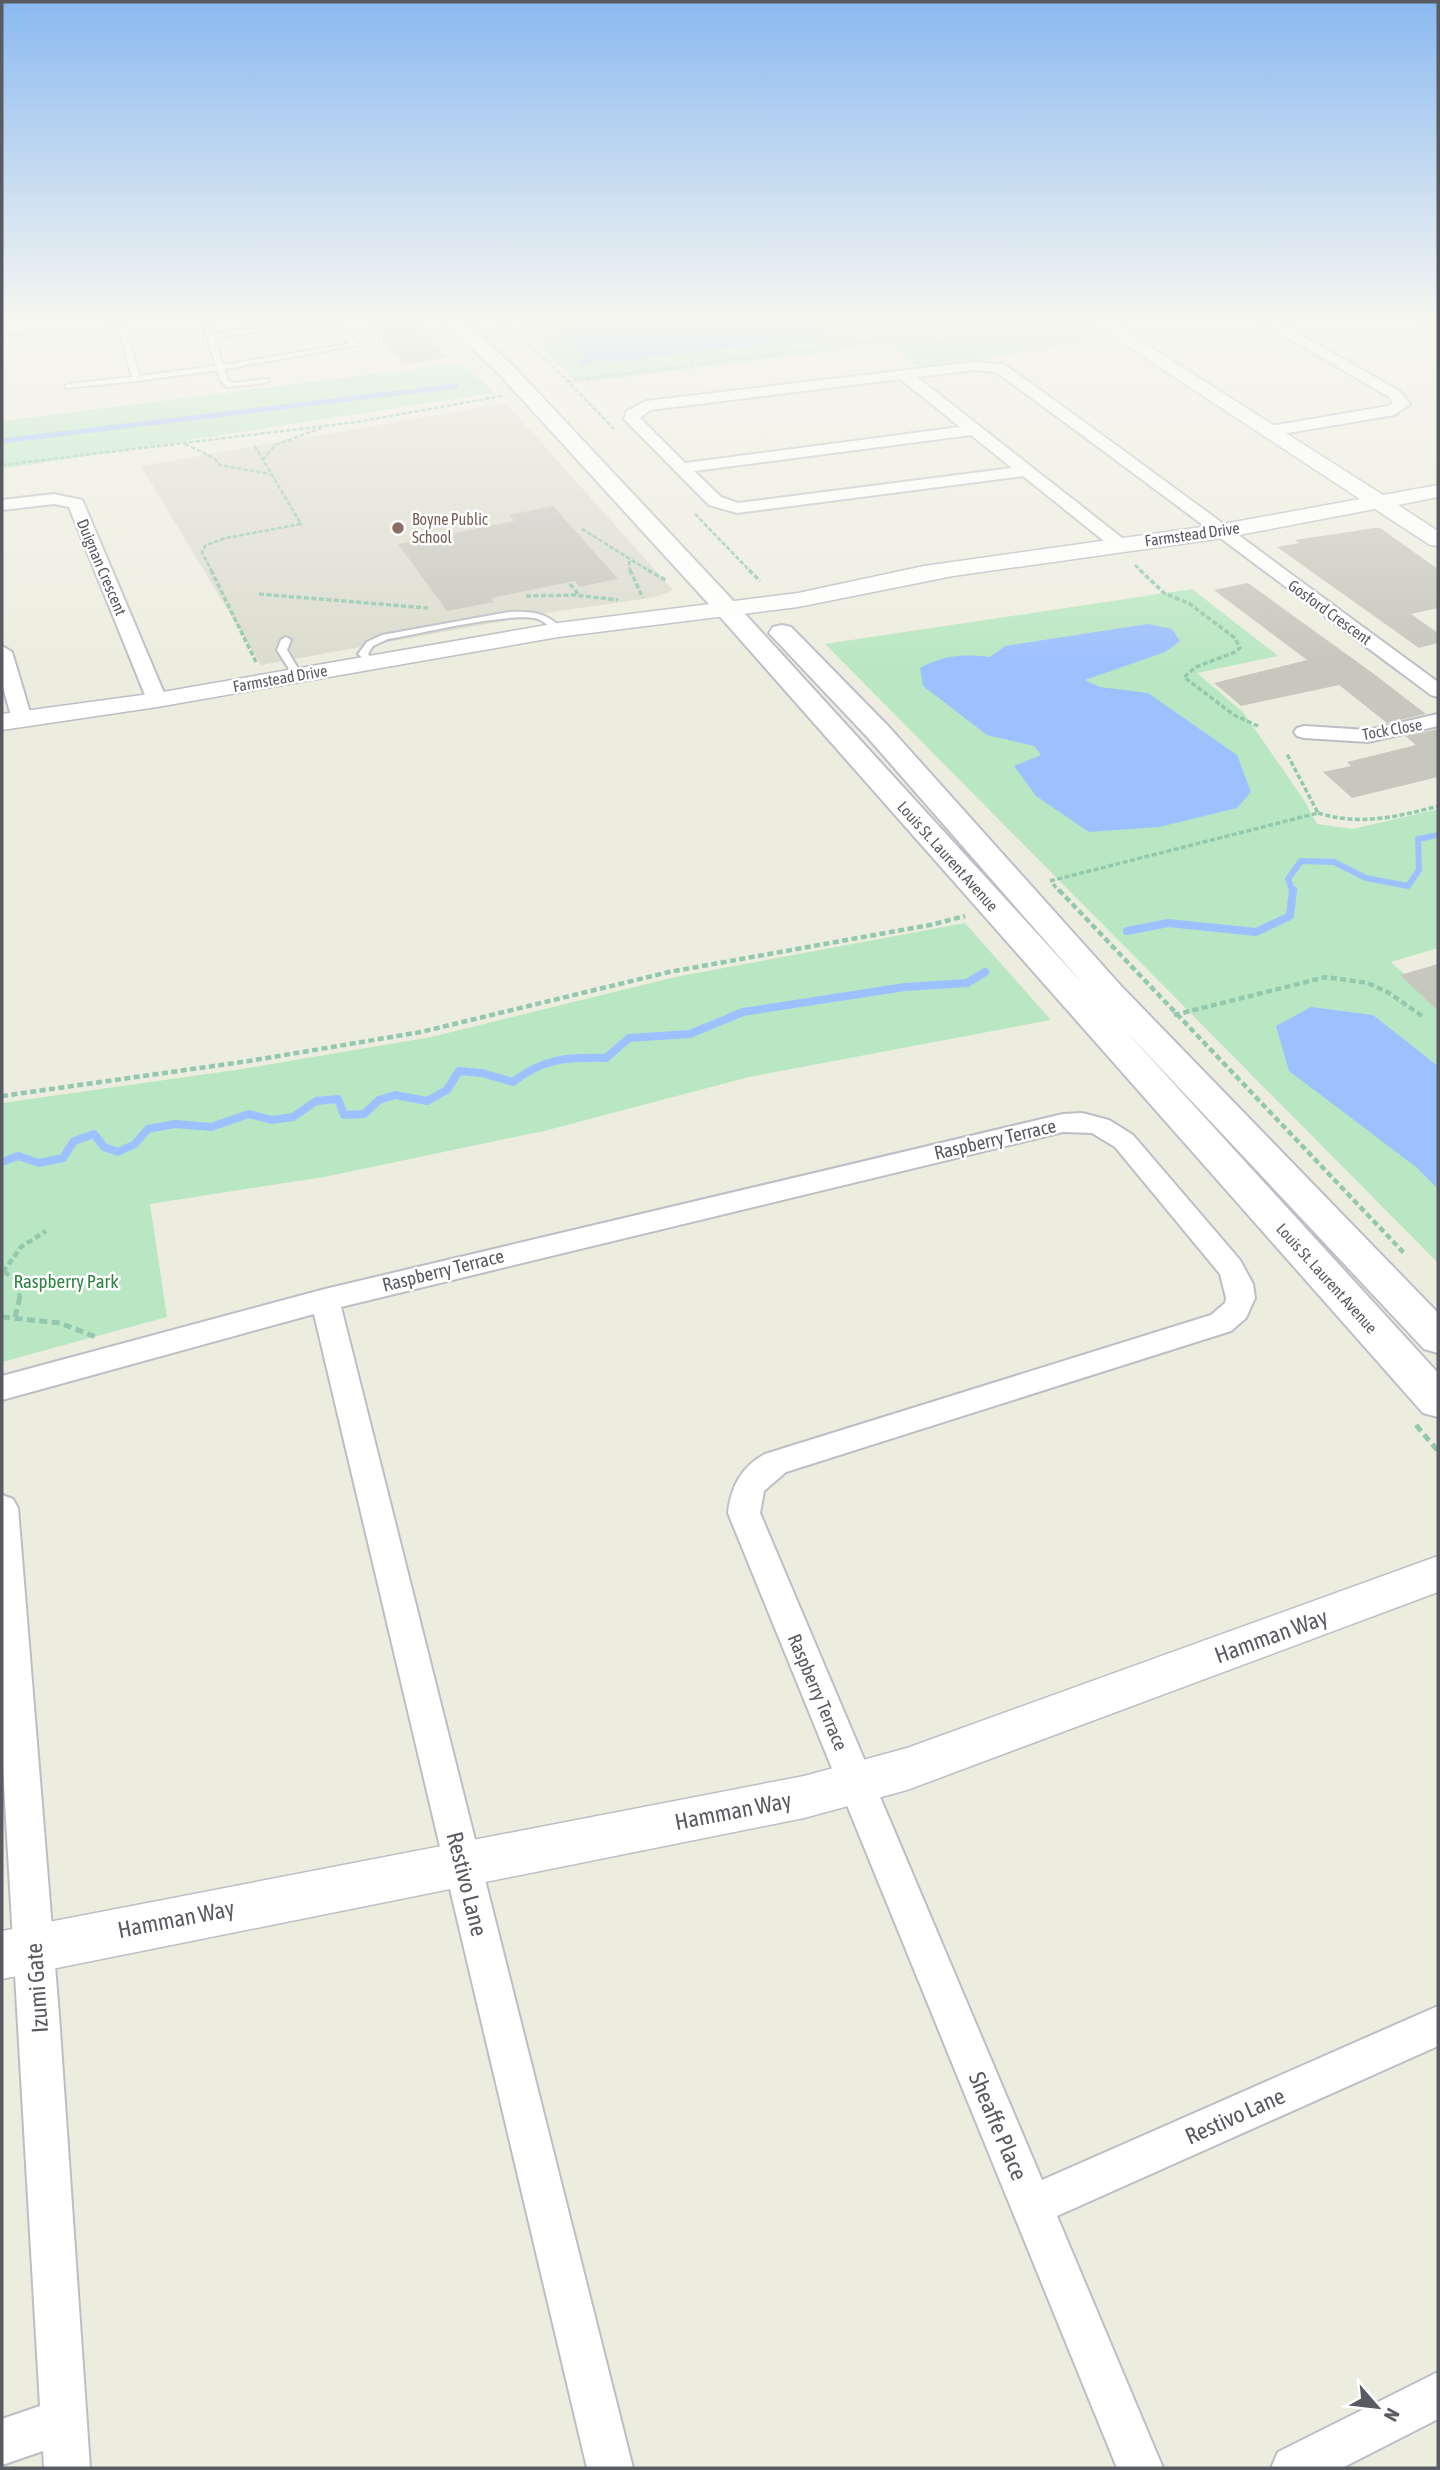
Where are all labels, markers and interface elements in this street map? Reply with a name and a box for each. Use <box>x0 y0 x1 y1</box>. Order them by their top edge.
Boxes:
place label: Boyne Public School <box>412 510 488 546</box>
street label: Duignan Crescent <box>73 516 131 619</box>
street label: Farmstead Drive <box>1143 518 1241 550</box>
marker: Boyne Public School <box>390 520 406 536</box>
street label: Gosford Crescent <box>1285 576 1375 648</box>
street label: Farmstead Drive <box>231 661 329 695</box>
street label: Tock Close <box>1361 715 1423 743</box>
street label: Louis St. Laurent Avenue <box>894 797 1002 915</box>
street label: Raspberry Terrace <box>932 1114 1058 1164</box>
street label: Louis St. Laurent Avenue <box>1273 1219 1381 1337</box>
street label: Raspberry Terrace <box>380 1244 506 1296</box>
park label: Raspberry Park <box>13 1270 119 1292</box>
street label: Hamman Way <box>1211 1604 1331 1668</box>
street label: Raspberry Terrace <box>784 1630 852 1754</box>
street label: Hamman Way <box>672 1787 794 1835</box>
street label: Restivo Lane <box>442 1829 492 1939</box>
street label: Hamman Way <box>115 1895 237 1943</box>
street label: Izumi Gate <box>21 1942 53 2034</box>
street label: Sheaffe Place <box>964 2068 1032 2184</box>
street label: Restivo Lane <box>1181 2082 1289 2150</box>
north arrow <box>1342 2372 1412 2442</box>
text: N <box>1380 2405 1404 2425</box>

